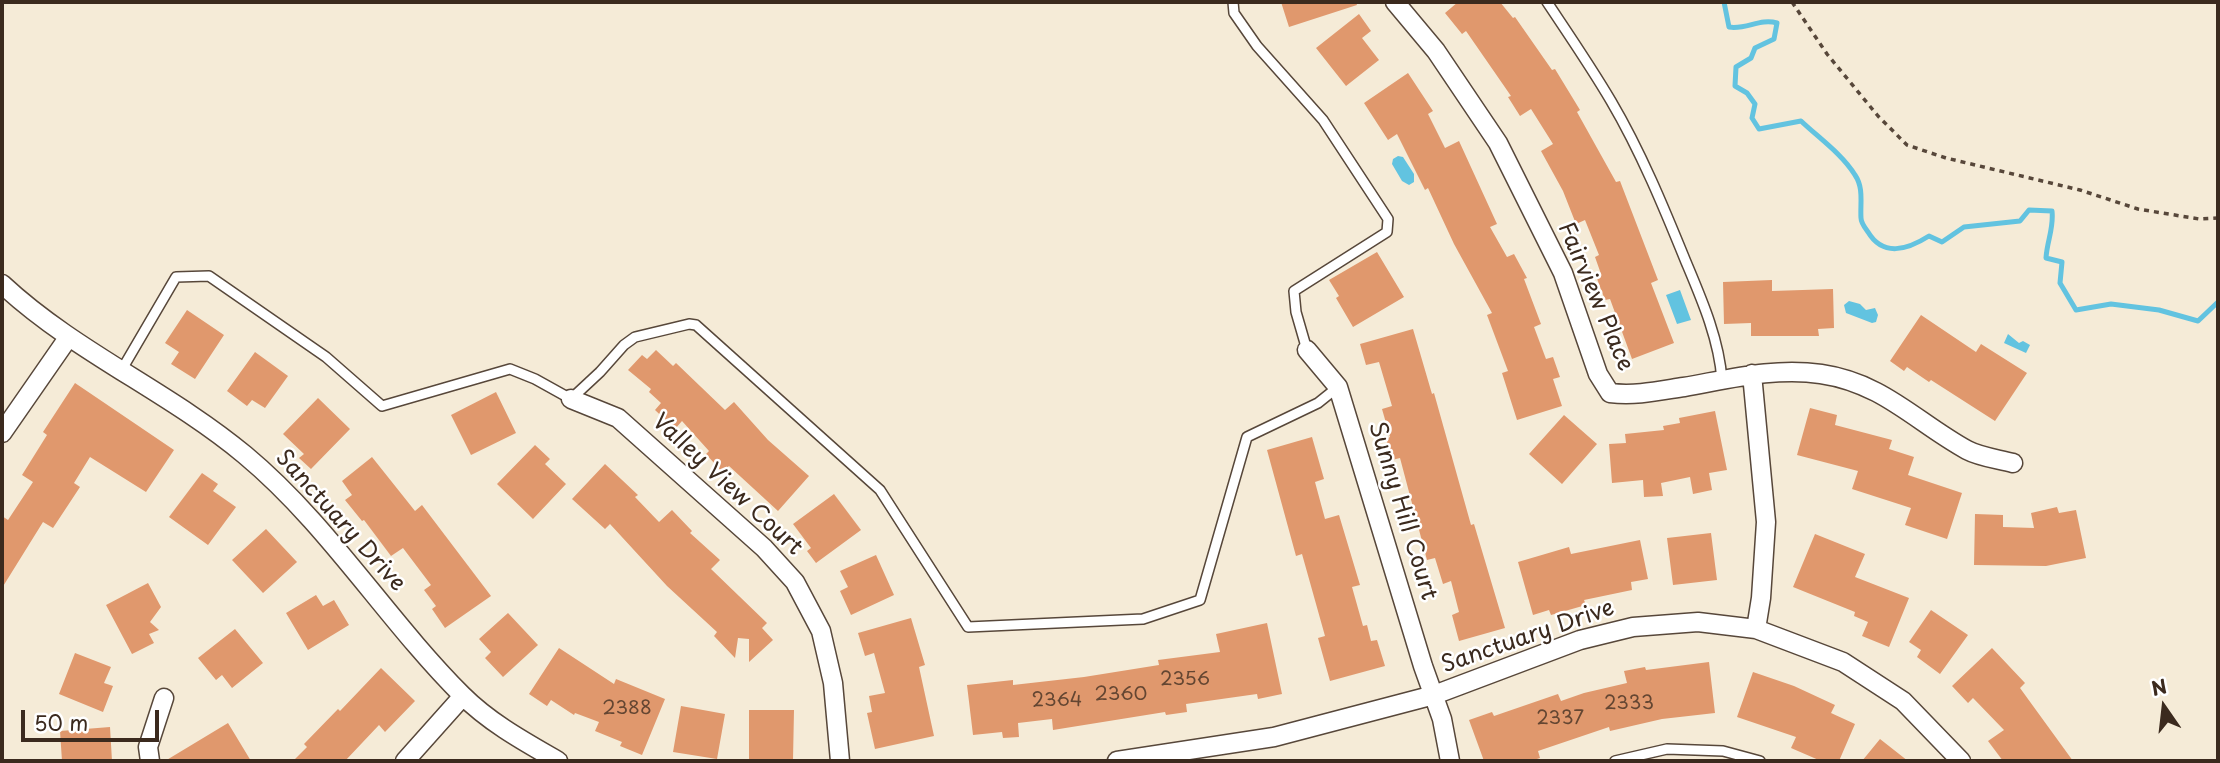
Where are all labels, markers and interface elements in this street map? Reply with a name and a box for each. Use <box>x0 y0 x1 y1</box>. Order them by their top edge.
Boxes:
street label: Fairview Place <box>1551 218 1639 376</box>
street label: Valley View Court <box>646 408 808 562</box>
street label: Sunny Hill Court <box>1362 418 1442 604</box>
street label: Sanctuary Drive <box>269 445 411 597</box>
street label: Sanctuary Drive <box>1438 594 1618 680</box>
house number: 2356 <box>1160 669 1210 691</box>
text: N <box>2148 671 2170 702</box>
north arrow <box>2129 672 2199 742</box>
house number: 2360 <box>1095 684 1147 706</box>
house number: 2364 <box>1032 690 1082 712</box>
house number: 2333 <box>1604 693 1654 715</box>
scale bar <box>24 696 163 740</box>
house number: 2388 <box>602 698 652 720</box>
text: 50 m <box>34 706 88 738</box>
house number: 2337 <box>1536 708 1584 730</box>

